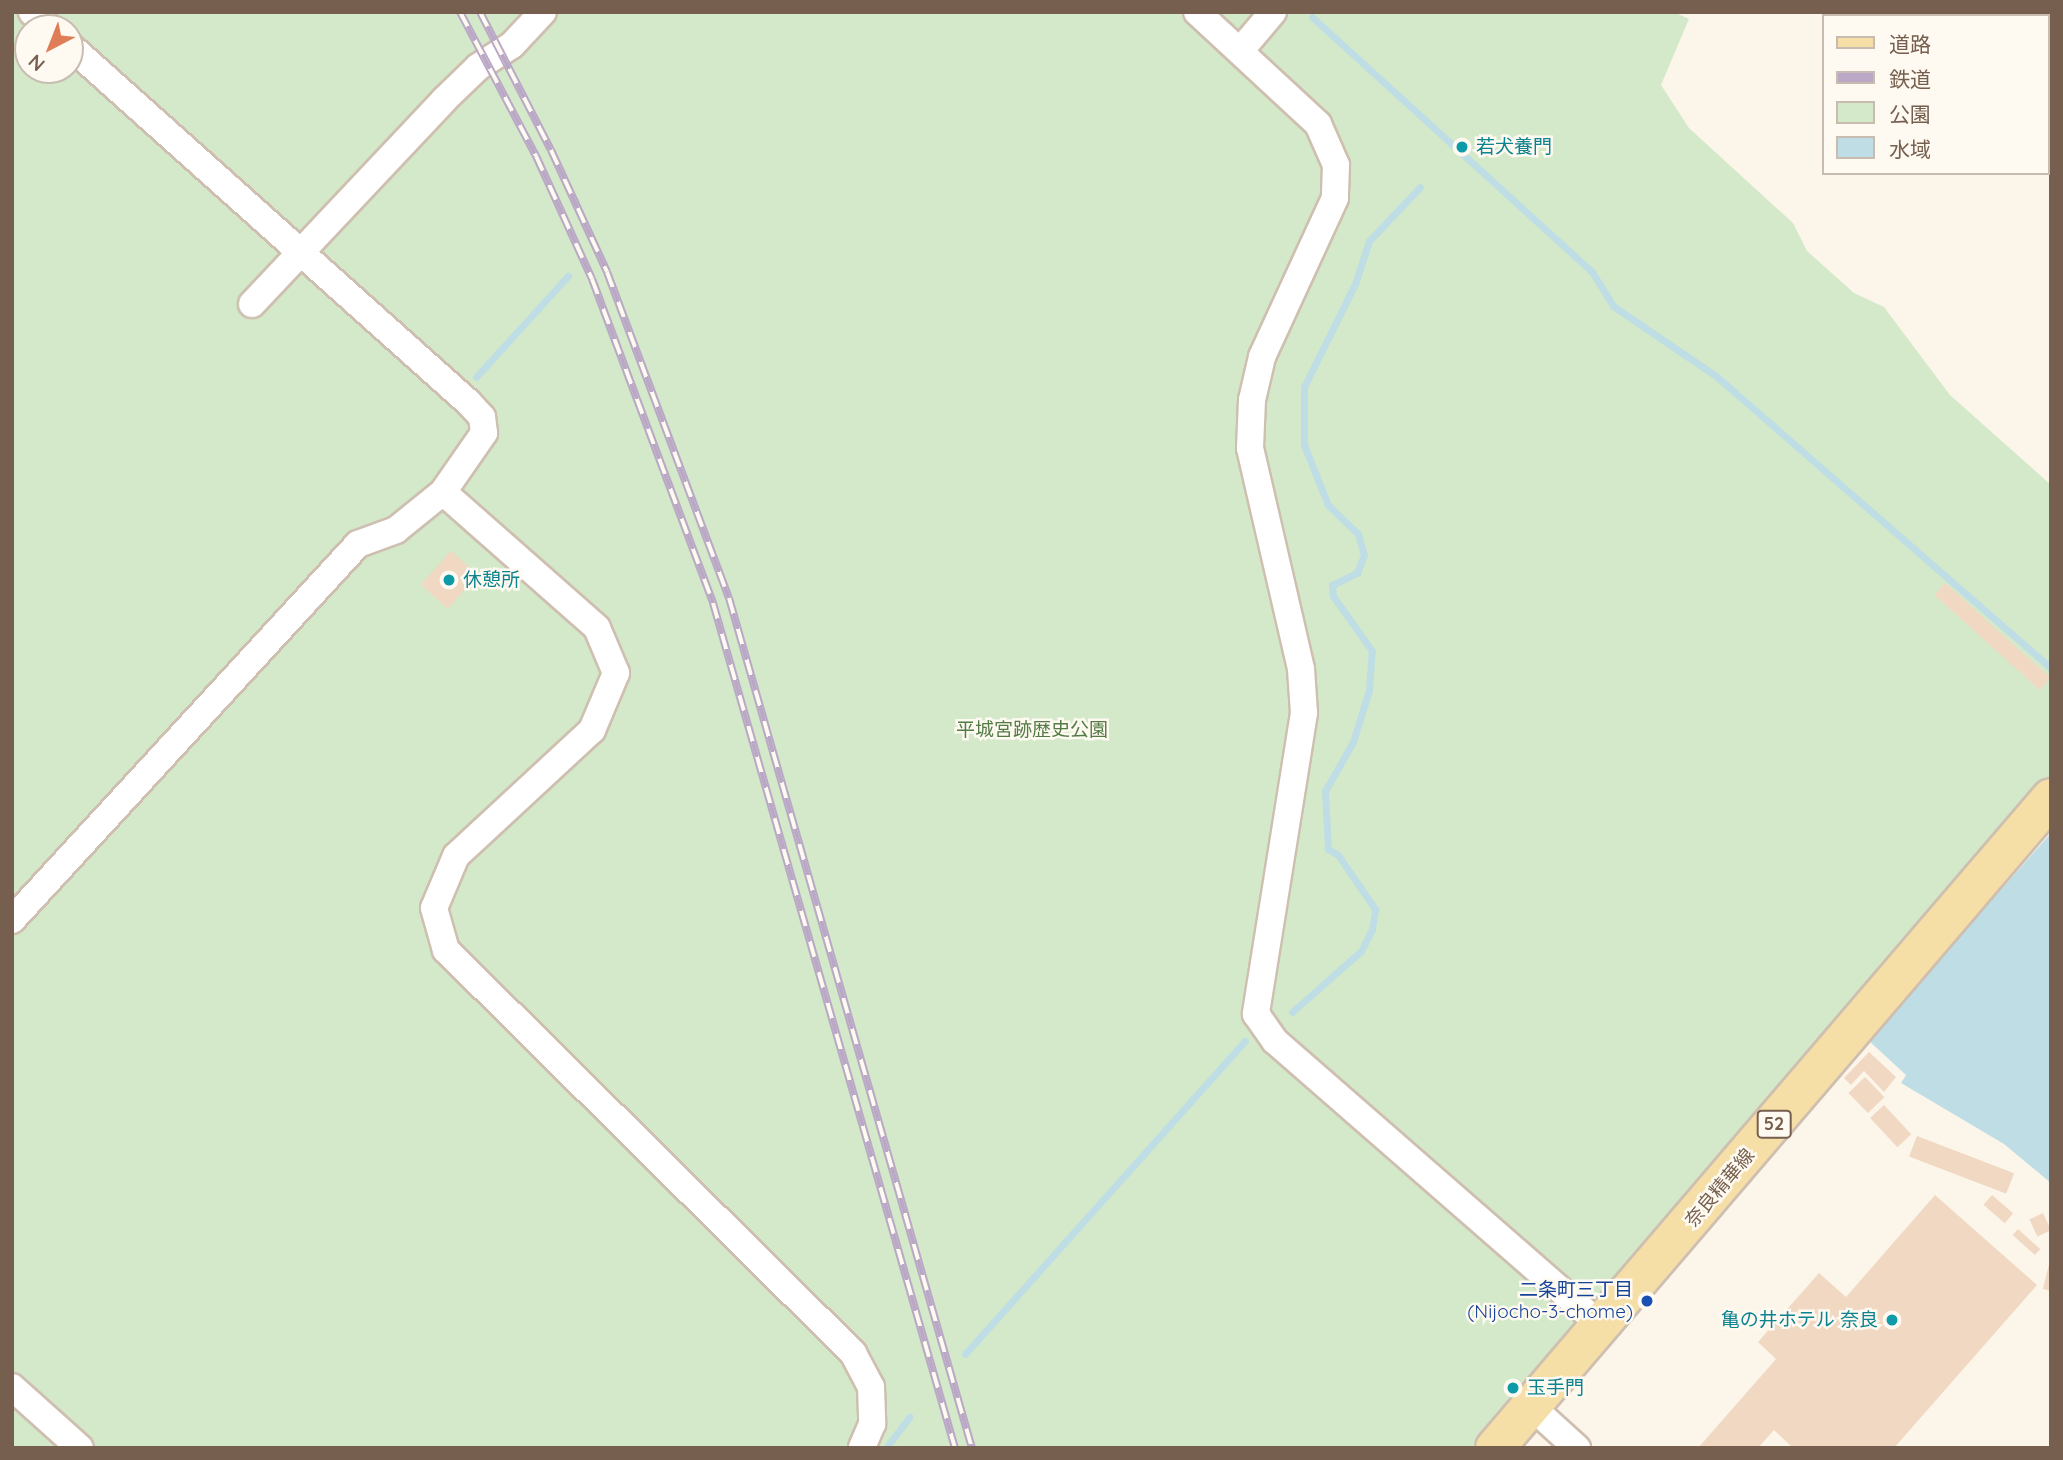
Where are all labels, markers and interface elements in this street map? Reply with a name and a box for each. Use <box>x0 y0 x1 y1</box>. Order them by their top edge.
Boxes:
north arrow <box>14 14 84 84</box>
legend <box>1822 14 2049 175</box>
text: 道路 <box>1889 31 1931 57</box>
text: N <box>23 50 50 77</box>
text: 鉄道 <box>1889 66 1931 92</box>
text: 公園 <box>1889 101 1931 127</box>
place label: 若犬養門 <box>1476 136 1552 158</box>
text: 水域 <box>1889 136 1931 162</box>
marker: 若犬養門 <box>1454 139 1470 155</box>
place label: 休憩所 <box>463 569 520 591</box>
marker: 休憩所 <box>441 572 457 588</box>
park label: 平城宮跡歴史公園 <box>956 719 1108 741</box>
road number: 52 <box>1756 1110 1792 1139</box>
street label: 奈良精華線 <box>1681 1144 1759 1232</box>
place label: 二条町三丁目 (Nijocho-3-chome) <box>1467 1279 1633 1323</box>
marker: 二条町三丁目 (Nijocho-3-chome) <box>1639 1293 1655 1309</box>
place label: 亀の井ホテル 奈良 <box>1721 1309 1878 1331</box>
marker: 亀の井ホテル 奈良 <box>1884 1312 1900 1328</box>
place label: 玉手門 <box>1527 1377 1584 1399</box>
marker: 玉手門 <box>1505 1380 1521 1396</box>

